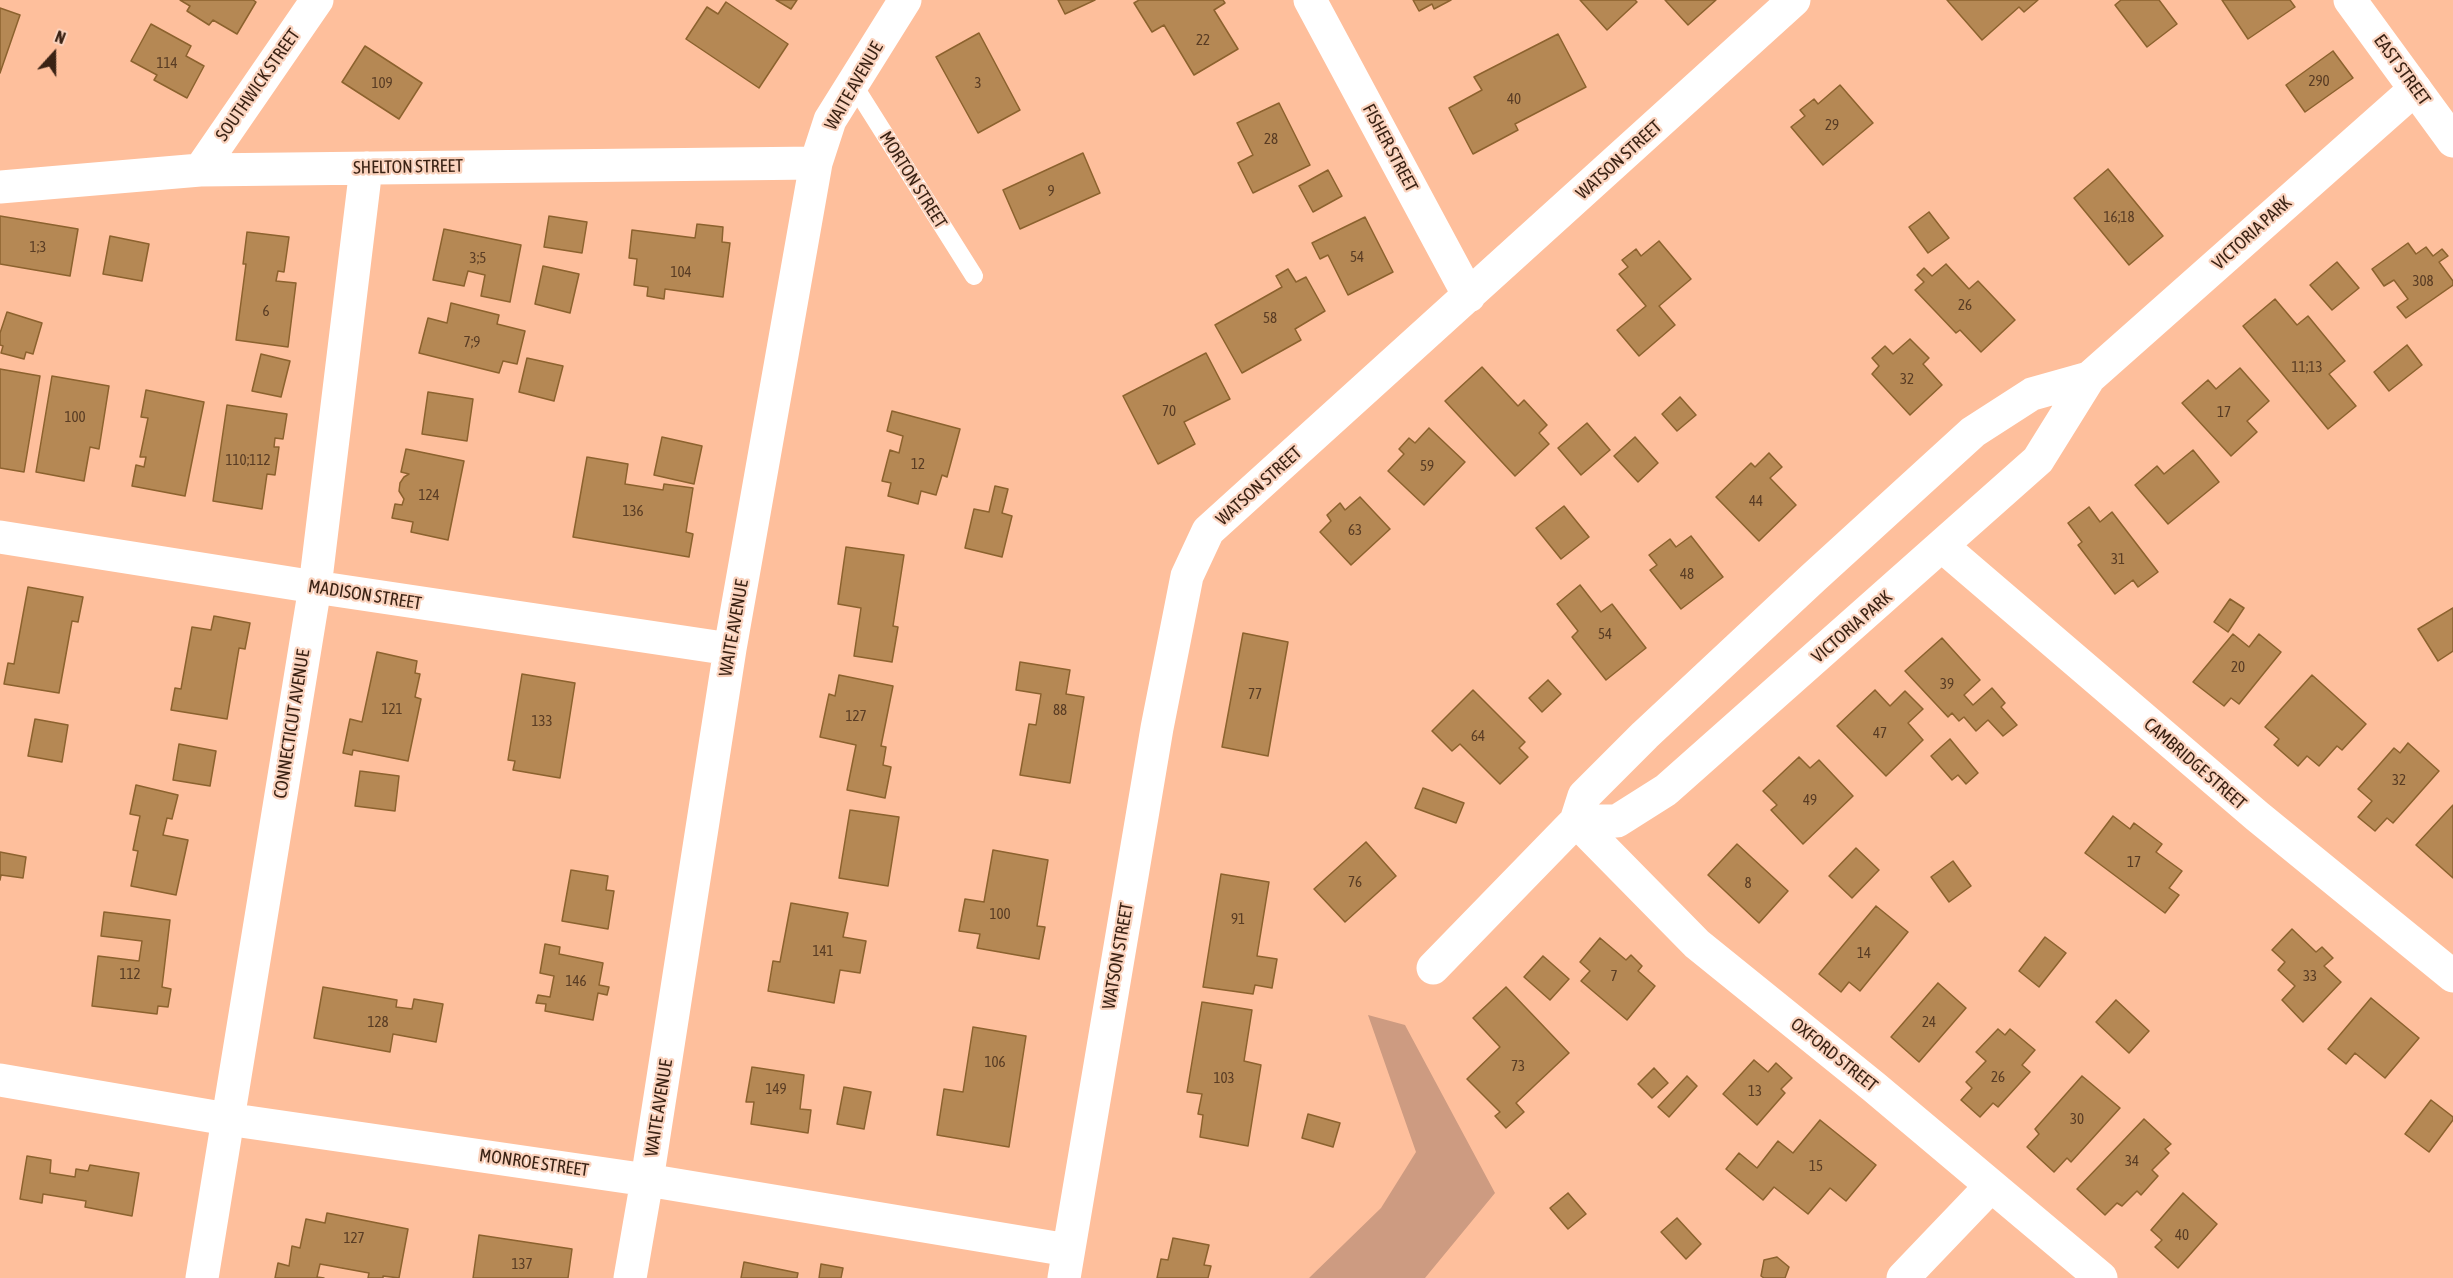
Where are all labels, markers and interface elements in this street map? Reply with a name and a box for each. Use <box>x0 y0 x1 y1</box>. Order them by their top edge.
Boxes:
north arrow <box>24 24 84 84</box>
street label: SOUTHWICK STREET <box>211 25 305 145</box>
text: N <box>53 27 68 47</box>
street label: EAST STREET <box>2369 30 2435 110</box>
house number: 22 <box>1196 31 1210 49</box>
street label: WAITE AVENUE <box>820 38 888 134</box>
house number: 114 <box>156 54 178 72</box>
house number: 290 <box>2308 72 2330 90</box>
house number: 109 <box>371 74 393 92</box>
house number: 3 <box>974 74 982 92</box>
house number: 40 <box>1507 90 1521 108</box>
street label: FISHER STREET <box>1358 100 1422 196</box>
street label: WATSON STREET <box>1572 116 1666 204</box>
house number: 29 <box>1825 116 1839 134</box>
street label: MORTON STREET <box>875 127 951 233</box>
house number: 28 <box>1264 130 1278 148</box>
street label: SHELTON STREET <box>353 155 463 179</box>
house number: 9 <box>1047 182 1055 200</box>
street label: VICTORIA PARK <box>2208 192 2296 274</box>
house number: 16;18 <box>2104 208 2134 226</box>
house number: 1;3 <box>30 238 46 256</box>
house number: 54 <box>1350 248 1364 266</box>
house number: 3;5 <box>470 249 486 267</box>
house number: 104 <box>670 263 692 281</box>
house number: 308 <box>2412 272 2434 290</box>
house number: 26 <box>1958 296 1972 314</box>
house number: 6 <box>262 302 270 320</box>
house number: 58 <box>1263 309 1277 327</box>
house number: 7;9 <box>464 333 480 351</box>
house number: 11;13 <box>2292 358 2322 376</box>
house number: 32 <box>1900 370 1914 388</box>
house number: 70 <box>1162 402 1176 420</box>
house number: 17 <box>2217 403 2231 421</box>
house number: 100 <box>64 408 86 426</box>
street label: WATSON STREET <box>1212 442 1306 530</box>
house number: 110;112 <box>226 451 270 469</box>
house number: 12 <box>911 455 925 473</box>
house number: 59 <box>1420 457 1434 475</box>
house number: 124 <box>418 486 440 504</box>
house number: 44 <box>1749 492 1763 510</box>
house number: 136 <box>622 502 644 520</box>
house number: 63 <box>1348 521 1362 539</box>
house number: 31 <box>2111 550 2125 568</box>
house number: 48 <box>1680 565 1694 583</box>
street label: MADISON STREET <box>307 575 423 615</box>
street label: WAITE AVENUE <box>715 578 753 678</box>
street label: VICTORIA PARK <box>1807 586 1897 668</box>
house number: 54 <box>1598 625 1612 643</box>
street label: CONNECTICUT AVENUE <box>270 648 314 800</box>
house number: 20 <box>2231 658 2245 676</box>
house number: 39 <box>1940 675 1954 693</box>
house number: 77 <box>1248 685 1262 703</box>
house number: 121 <box>381 700 403 718</box>
house number: 88 <box>1053 701 1067 719</box>
house number: 127 <box>845 707 867 725</box>
house number: 133 <box>531 712 553 730</box>
street label: CAMBRIDGE STREET <box>2139 714 2251 814</box>
house number: 47 <box>1873 724 1887 742</box>
house number: 64 <box>1471 727 1485 745</box>
house number: 32 <box>2392 771 2406 789</box>
house number: 49 <box>1803 791 1817 809</box>
house number: 17 <box>2127 853 2141 871</box>
house number: 76 <box>1348 873 1362 891</box>
house number: 8 <box>1744 874 1752 892</box>
street label: WATSON STREET <box>1098 901 1138 1011</box>
house number: 100 <box>989 905 1011 923</box>
house number: 91 <box>1231 910 1245 928</box>
house number: 141 <box>812 942 834 960</box>
house number: 14 <box>1857 944 1871 962</box>
house number: 112 <box>119 965 141 983</box>
house number: 7 <box>1610 967 1618 985</box>
house number: 33 <box>2303 967 2317 985</box>
house number: 146 <box>565 972 587 990</box>
house number: 128 <box>367 1013 389 1031</box>
street label: OXFORD STREET <box>1786 1013 1882 1097</box>
house number: 24 <box>1922 1013 1936 1031</box>
house number: 106 <box>984 1053 1006 1071</box>
house number: 73 <box>1511 1057 1525 1075</box>
street label: WAITE AVENUE <box>641 1058 677 1158</box>
house number: 26 <box>1991 1068 2005 1086</box>
house number: 103 <box>1213 1069 1235 1087</box>
house number: 149 <box>765 1080 787 1098</box>
house number: 13 <box>1748 1082 1762 1100</box>
house number: 30 <box>2070 1110 2084 1128</box>
street label: MONROE STREET <box>478 1145 590 1181</box>
house number: 34 <box>2125 1152 2139 1170</box>
house number: 15 <box>1809 1157 1823 1175</box>
house number: 40 <box>2175 1226 2189 1244</box>
house number: 127 <box>343 1229 365 1247</box>
house number: 137 <box>511 1255 533 1273</box>

